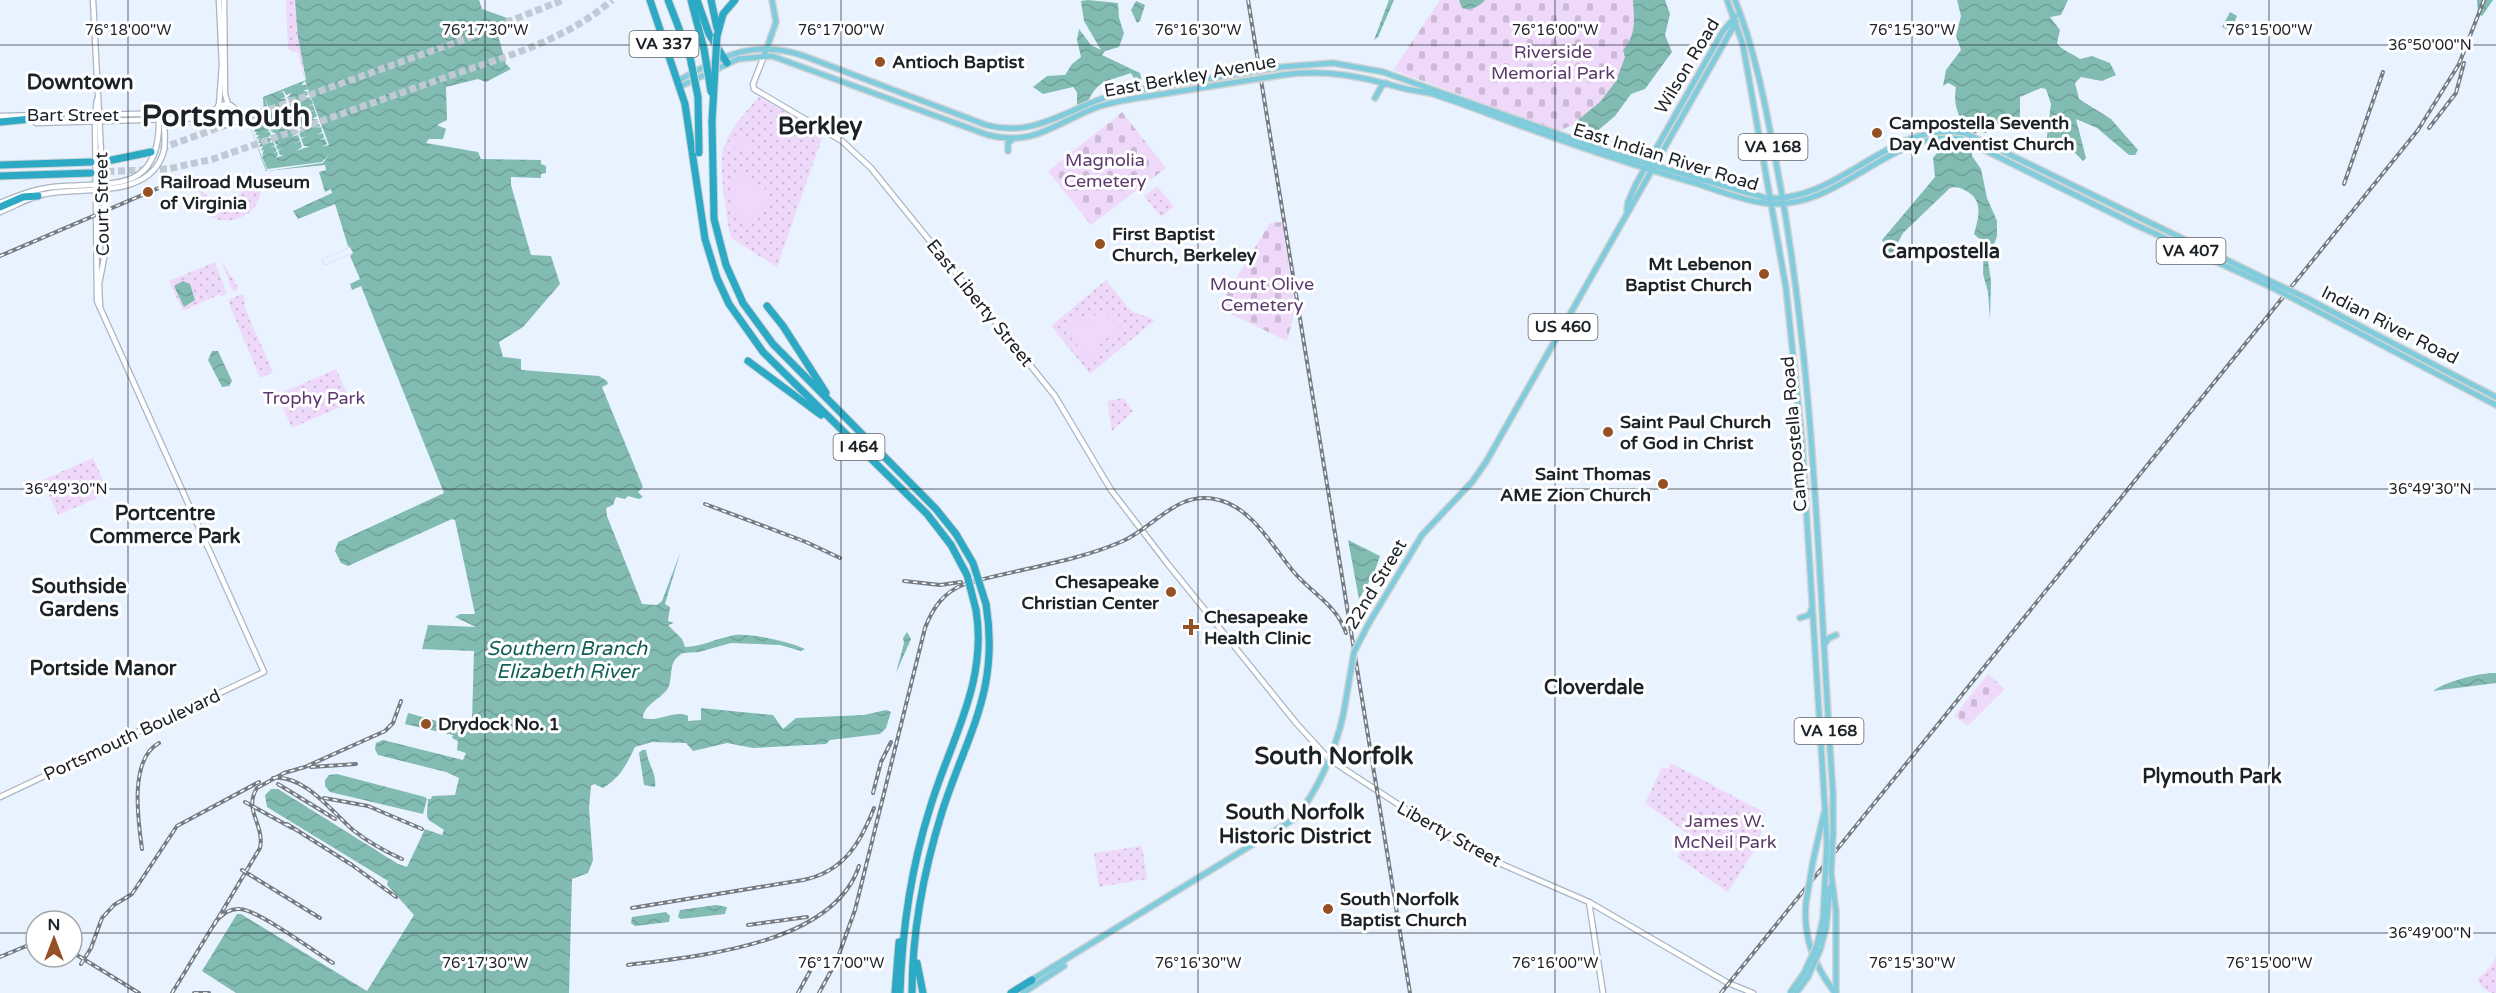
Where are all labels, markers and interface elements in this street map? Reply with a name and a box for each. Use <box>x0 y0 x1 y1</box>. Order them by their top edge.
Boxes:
street label: Wilson Road <box>1650 14 1724 118</box>
text: 76°18'00"W <box>85 21 171 39</box>
text: 76°17'30"W <box>442 21 528 39</box>
text: 76°17'00"W <box>798 21 884 39</box>
text: 76°16'30"W <box>1155 21 1241 39</box>
text: 76°16'00"W <box>1512 21 1598 39</box>
text: 76°15'30"W <box>1869 21 1955 39</box>
text: 76°15'00"W <box>2226 21 2312 39</box>
road number: VA 337 <box>630 31 698 57</box>
text: 36°50'00"N <box>2388 36 2472 54</box>
park label: Riverside Memorial Park <box>1491 41 1615 84</box>
street label: East Berkley Avenue <box>1102 50 1278 102</box>
place label: Antioch Baptist <box>892 51 1024 73</box>
marker: Antioch Baptist <box>873 55 887 69</box>
district label: Downtown <box>26 70 134 95</box>
district label: Portsmouth <box>141 98 311 135</box>
street label: Bart Street <box>27 104 119 126</box>
district label: Berkley <box>778 112 862 141</box>
place label: Campostella Seventh Day Adventist Church <box>1889 112 2075 155</box>
street label: East Indian River Road <box>1571 118 1761 196</box>
marker: Campostella Seventh Day Adventist Church <box>1870 126 1884 140</box>
road number: VA 168 <box>1738 134 1808 160</box>
park label: Magnolia Cemetery <box>1064 149 1147 192</box>
street label: Court Street <box>90 152 114 256</box>
place label: Railroad Museum of Virginia <box>160 171 310 214</box>
marker: Railroad Museum of Virginia <box>141 185 155 199</box>
place label: First Baptist Church, Berkeley <box>1112 223 1257 266</box>
street label: East Liberty Street <box>922 235 1038 371</box>
marker: First Baptist Church, Berkeley <box>1093 237 1107 251</box>
road number: VA 407 <box>2156 238 2226 264</box>
district label: Campostella <box>1882 240 2000 264</box>
place label: Mt Lebenon Baptist Church <box>1625 253 1752 296</box>
marker: Mt Lebenon Baptist Church <box>1757 267 1771 281</box>
park label: Mount Olive Cemetery <box>1210 273 1314 316</box>
street label: Indian River Road <box>2318 281 2462 369</box>
road number: US 460 <box>1528 314 1598 340</box>
street label: Campostella Road <box>1776 355 1812 513</box>
park label: Trophy Park <box>263 387 365 409</box>
place label: Saint Paul Church of God in Christ <box>1620 411 1771 454</box>
marker: Saint Paul Church of God in Christ <box>1601 425 1615 439</box>
road number: I 464 <box>834 434 884 460</box>
place label: Saint Thomas AME Zion Church <box>1500 463 1651 506</box>
marker: Saint Thomas AME Zion Church <box>1656 477 1670 491</box>
text: 36°49'30"N <box>25 480 107 498</box>
text: 36°49'30"N <box>2389 480 2471 498</box>
district label: Portcentre Commerce Park <box>90 502 241 549</box>
street label: 22nd Street <box>1341 535 1412 633</box>
place label: Chesapeake Christian Center <box>1021 571 1160 614</box>
district label: Southside Gardens <box>32 575 127 622</box>
marker: Chesapeake Christian Center <box>1164 585 1178 599</box>
place label: Chesapeake Health Clinic <box>1204 606 1312 649</box>
marker: Chesapeake Health Clinic <box>1182 618 1200 636</box>
water label: Southern Branch Elizabeth River <box>487 637 648 684</box>
district label: Portside Manor <box>30 657 177 681</box>
district label: Cloverdale <box>1544 676 1644 700</box>
street label: Portsmouth Boulevard <box>40 684 224 786</box>
place label: Drydock No. 1 <box>438 713 560 735</box>
marker: Drydock No. 1 <box>419 717 433 731</box>
road number: VA 168 <box>1794 718 1864 744</box>
district label: South Norfolk <box>1255 742 1413 771</box>
district label: Plymouth Park <box>2142 765 2282 789</box>
street label: Liberty Street <box>1393 796 1505 872</box>
district label: South Norfolk Historic District <box>1219 800 1371 849</box>
park label: James W. McNeil Park <box>1673 810 1777 853</box>
place label: South Norfolk Baptist Church <box>1340 888 1467 931</box>
marker: South Norfolk Baptist Church <box>1321 902 1335 916</box>
north arrow <box>24 909 84 969</box>
text: N <box>48 915 60 935</box>
text: 36°49'00"N <box>2389 924 2471 942</box>
text: 76°17'30"W <box>442 954 528 972</box>
text: 76°17'00"W <box>798 954 884 972</box>
text: 76°16'30"W <box>1155 954 1241 972</box>
text: 76°16'00"W <box>1512 954 1598 972</box>
text: 76°15'30"W <box>1869 954 1955 972</box>
text: 76°15'00"W <box>2226 954 2312 972</box>

